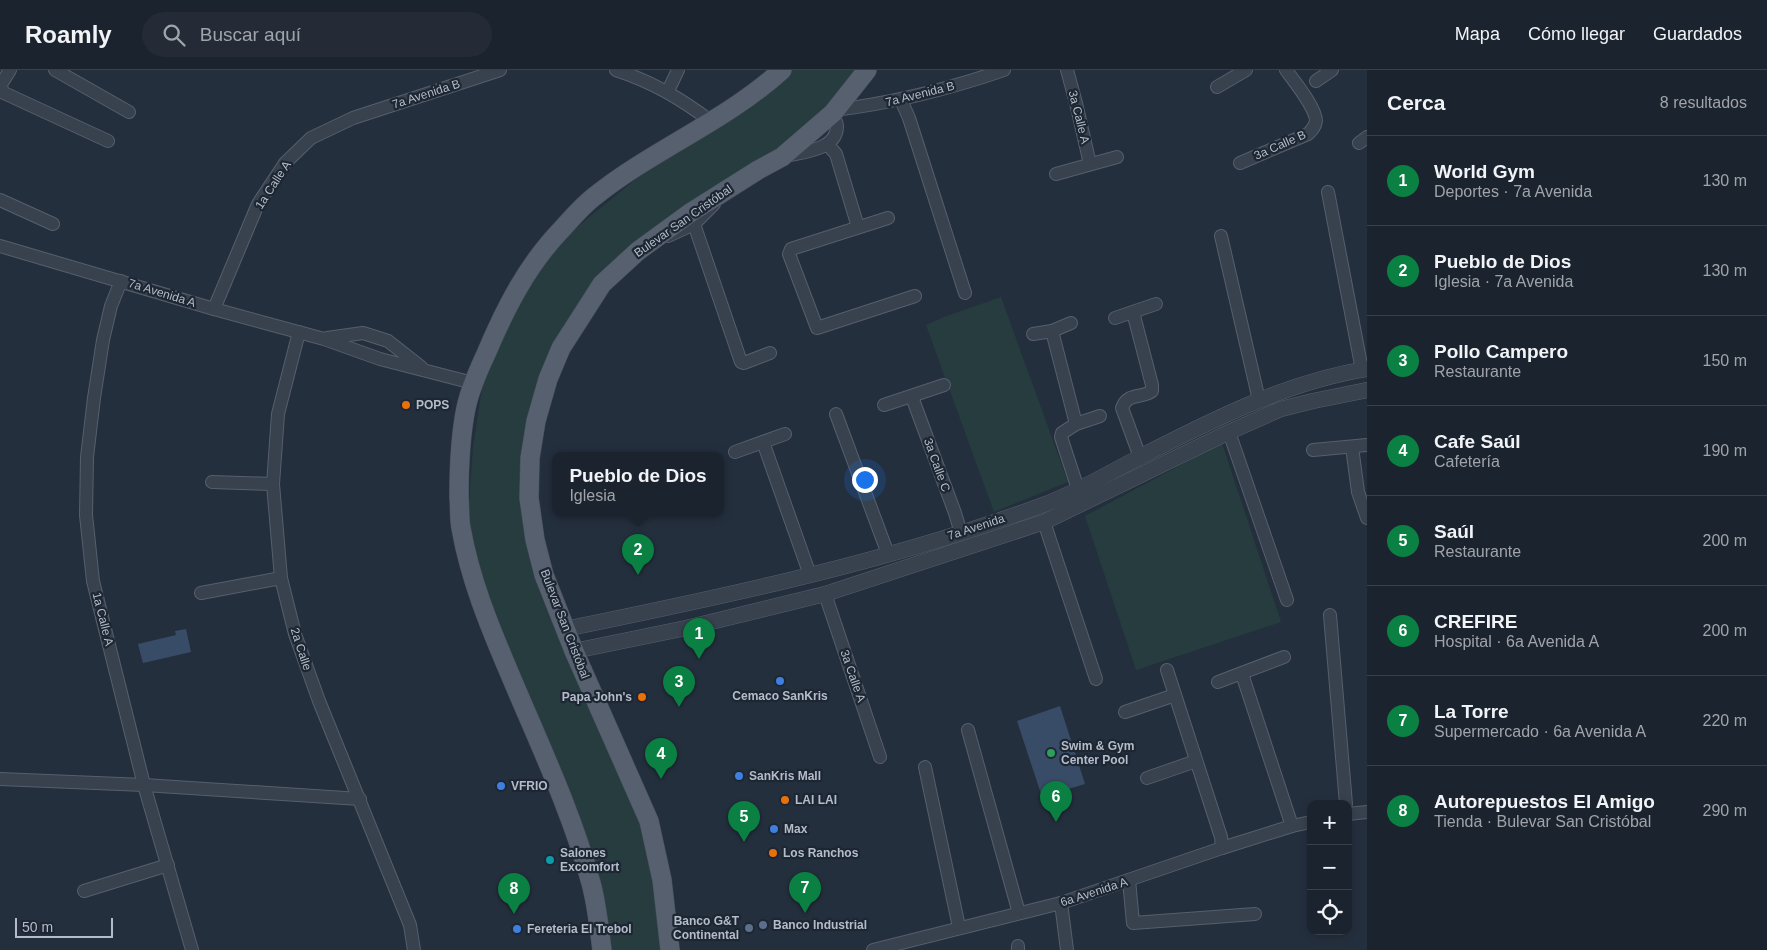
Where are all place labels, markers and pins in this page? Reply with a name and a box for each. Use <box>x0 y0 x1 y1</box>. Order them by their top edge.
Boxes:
place label: POPS <box>416 398 449 412</box>
marker: POPS <box>400 399 412 411</box>
pin: 2 <box>622 534 654 575</box>
pin: 1 <box>683 618 715 659</box>
pin: 3 <box>663 666 695 707</box>
marker: Cemaco SanKris <box>774 675 786 687</box>
place label: Cemaco SanKris <box>732 689 828 703</box>
place label: Papa John's <box>562 690 632 704</box>
marker: Papa John's <box>636 691 648 703</box>
pin: 4 <box>645 738 677 779</box>
place label: Swim & Gym Center Pool <box>1061 739 1134 767</box>
marker: Swim & Gym Center Pool <box>1045 747 1057 759</box>
place label: SanKris Mall <box>749 769 821 783</box>
marker: SanKris Mall <box>733 770 745 782</box>
place label: VFRIO <box>511 779 548 793</box>
marker: VFRIO <box>495 780 507 792</box>
pin: 6 <box>1040 781 1072 822</box>
place label: LAI LAI <box>795 793 837 807</box>
marker: LAI LAI <box>779 794 791 806</box>
pin: 5 <box>728 801 760 842</box>
place label: Max <box>784 822 808 836</box>
marker: Max <box>768 823 780 835</box>
place label: Salones Excomfort <box>560 846 619 874</box>
place label: Los Ranchos <box>783 846 859 860</box>
marker: Los Ranchos <box>767 847 779 859</box>
marker: Salones Excomfort <box>544 854 556 866</box>
pin: 7 <box>789 872 821 913</box>
pin: 8 <box>498 873 530 914</box>
place label: Banco G&T Continental <box>673 914 740 942</box>
place label: Banco Industrial <box>773 918 867 932</box>
marker: Banco Industrial <box>757 919 769 931</box>
place label: Fereteria El Trebol <box>527 922 632 936</box>
marker: Banco G&T Continental <box>743 922 755 934</box>
marker: Fereteria El Trebol <box>511 923 523 935</box>

